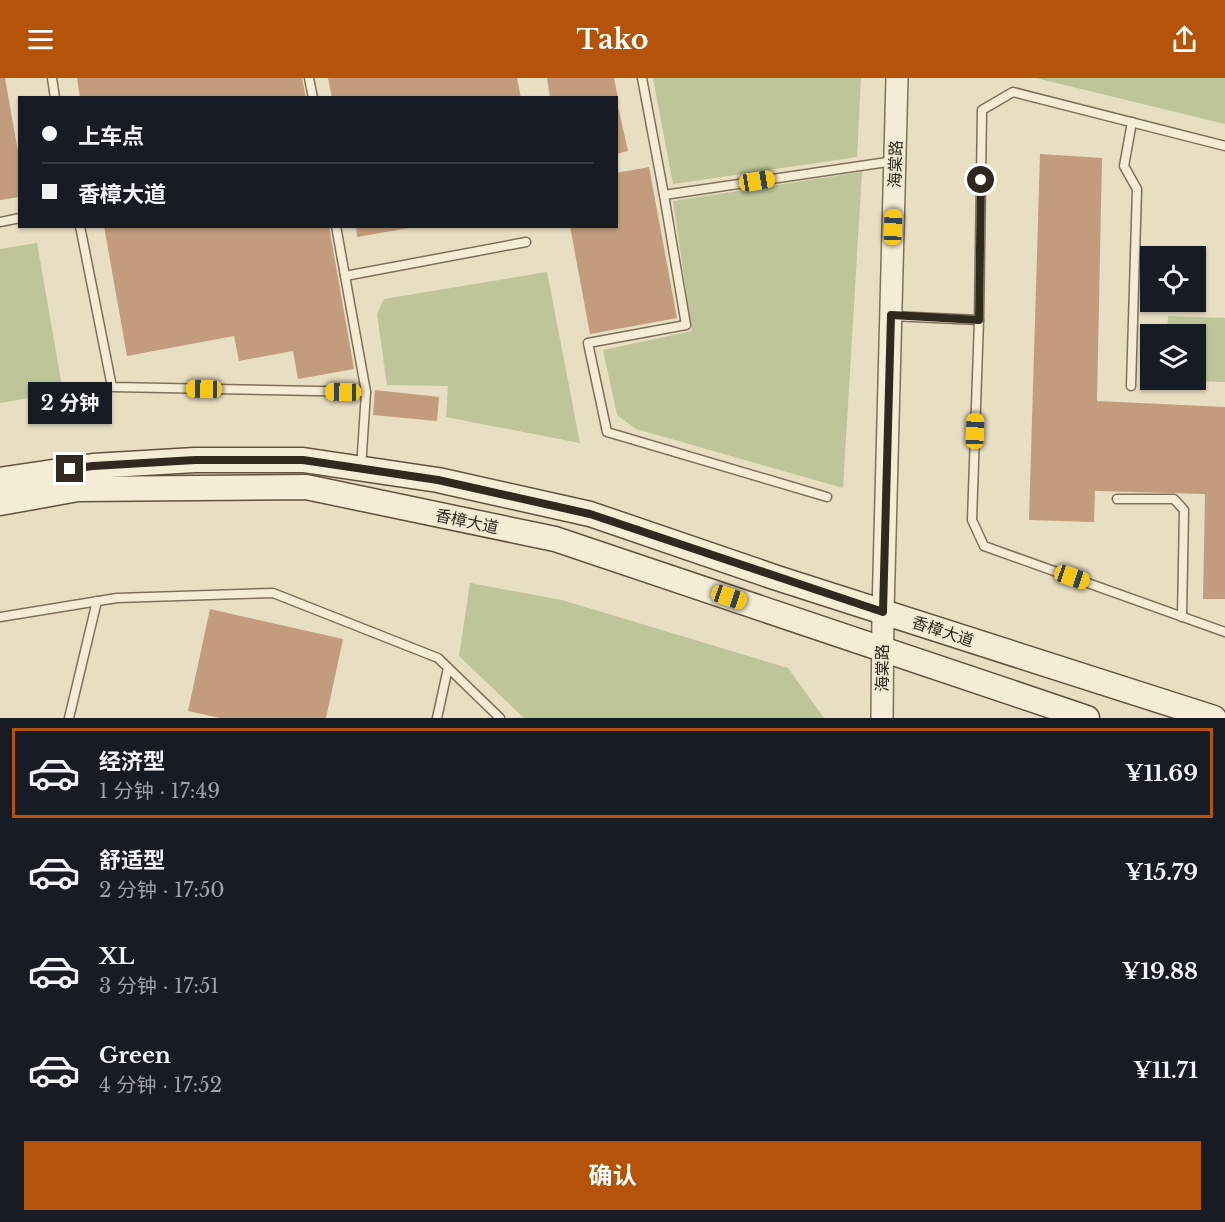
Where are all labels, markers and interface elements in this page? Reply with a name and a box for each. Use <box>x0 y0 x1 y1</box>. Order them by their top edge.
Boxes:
icon: menu <box>24 23 57 56</box>
text: Tako <box>576 23 649 56</box>
icon: share <box>1168 23 1201 56</box>
text: 上车点 <box>78 123 144 150</box>
street label: 海棠路 <box>884 140 906 188</box>
route start <box>967 166 994 193</box>
car <box>738 169 776 193</box>
text: 香樟大道 <box>78 181 166 208</box>
car <box>883 209 903 245</box>
map controls <box>1140 246 1206 390</box>
button: locate <box>1140 246 1206 312</box>
button: layers <box>1140 324 1206 390</box>
car <box>186 380 222 398</box>
callout: 2 分钟 <box>28 382 112 424</box>
car <box>325 383 361 401</box>
text: 2 分钟 <box>41 391 99 415</box>
car <box>965 413 985 449</box>
route end <box>56 455 83 482</box>
street label: 香樟大道 <box>434 505 500 537</box>
car <box>1052 563 1092 591</box>
car <box>709 583 749 611</box>
street label: 香樟大道 <box>909 612 977 650</box>
street label: 海棠路 <box>872 644 892 692</box>
icon: car <box>27 746 81 800</box>
text: 经济型 <box>99 748 165 775</box>
text: ¥11.69 <box>1125 760 1198 787</box>
text: 1 分钟 · 17:49 <box>99 779 220 803</box>
icon: car <box>27 845 81 899</box>
text: 舒适型 <box>99 847 165 874</box>
text: ¥15.79 <box>1125 859 1198 886</box>
text: 2 分钟 · 17:50 <box>99 878 225 902</box>
text: XL <box>99 943 134 970</box>
icon: car <box>27 944 81 998</box>
text: ¥19.88 <box>1122 958 1198 985</box>
text: 3 分钟 · 17:51 <box>99 974 219 998</box>
text: Green <box>99 1042 171 1069</box>
icon: car <box>27 1043 81 1097</box>
text: ¥11.71 <box>1133 1057 1198 1084</box>
text: 4 分钟 · 17:52 <box>99 1073 222 1097</box>
button: 确认 <box>24 1141 1201 1210</box>

